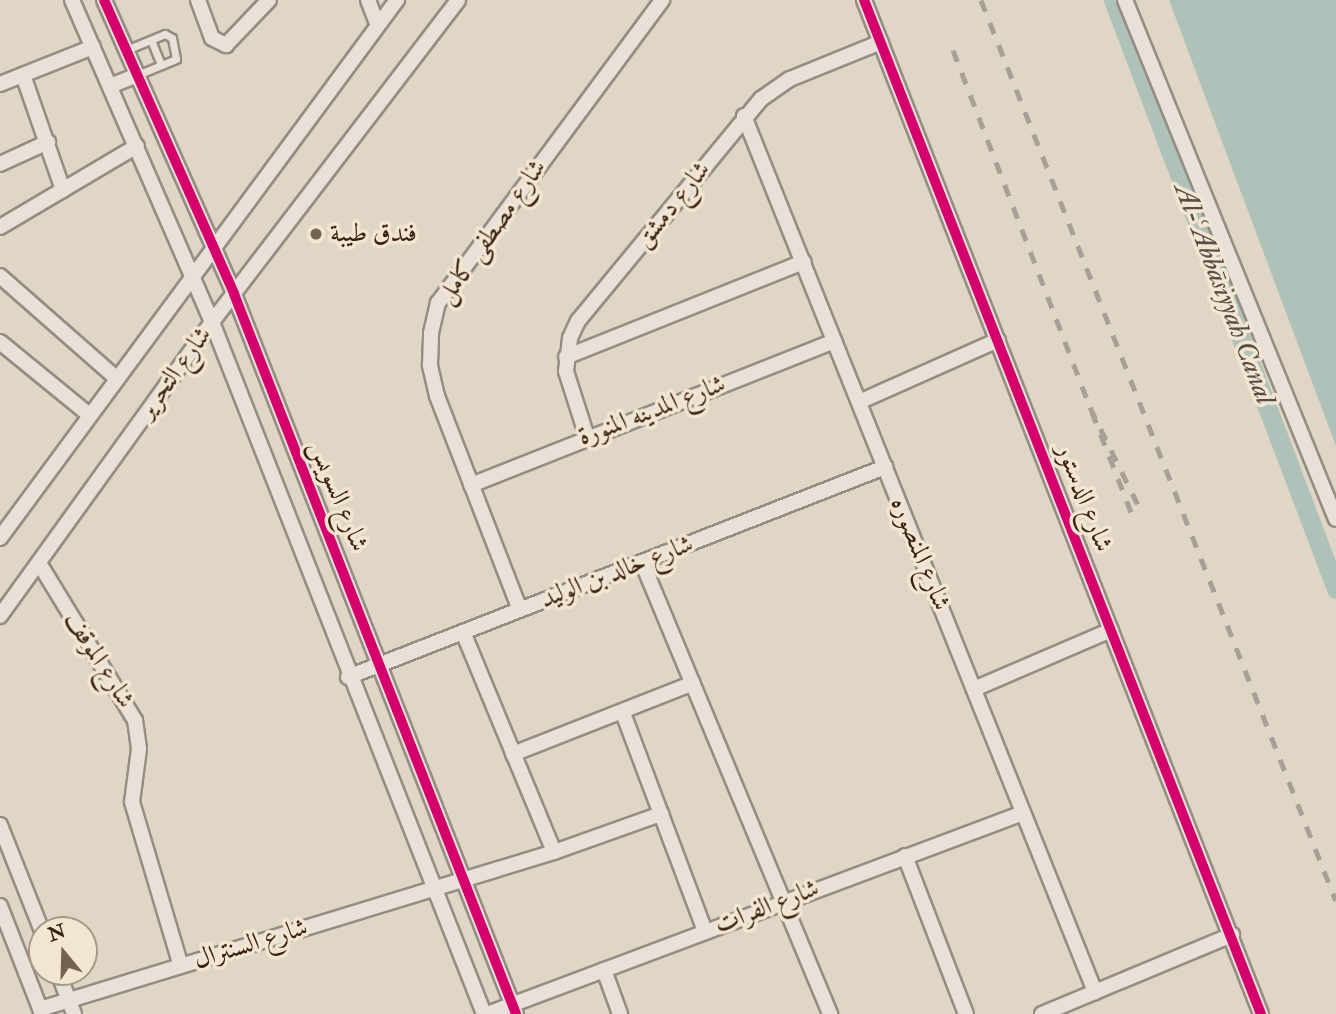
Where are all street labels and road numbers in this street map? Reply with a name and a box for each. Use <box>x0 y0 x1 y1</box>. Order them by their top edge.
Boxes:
street label: شارع مصطفى كامل <box>431 154 553 310</box>
street label: شارع دمشق <box>628 155 718 255</box>
street label: شارع التحرير <box>131 321 219 425</box>
street label: شارع المدينه المنورة <box>574 369 730 453</box>
street label: شارع السويس <box>302 436 374 556</box>
street label: شارع الدستور <box>1049 440 1119 556</box>
street label: شارع المنصوره <box>883 493 957 615</box>
street label: شارع خالد بن الوليد <box>536 529 698 615</box>
street label: شارع الموقف <box>57 606 141 714</box>
street label: شارع الفرات <box>710 873 824 941</box>
street label: شارع السنترال <box>190 912 312 976</box>

